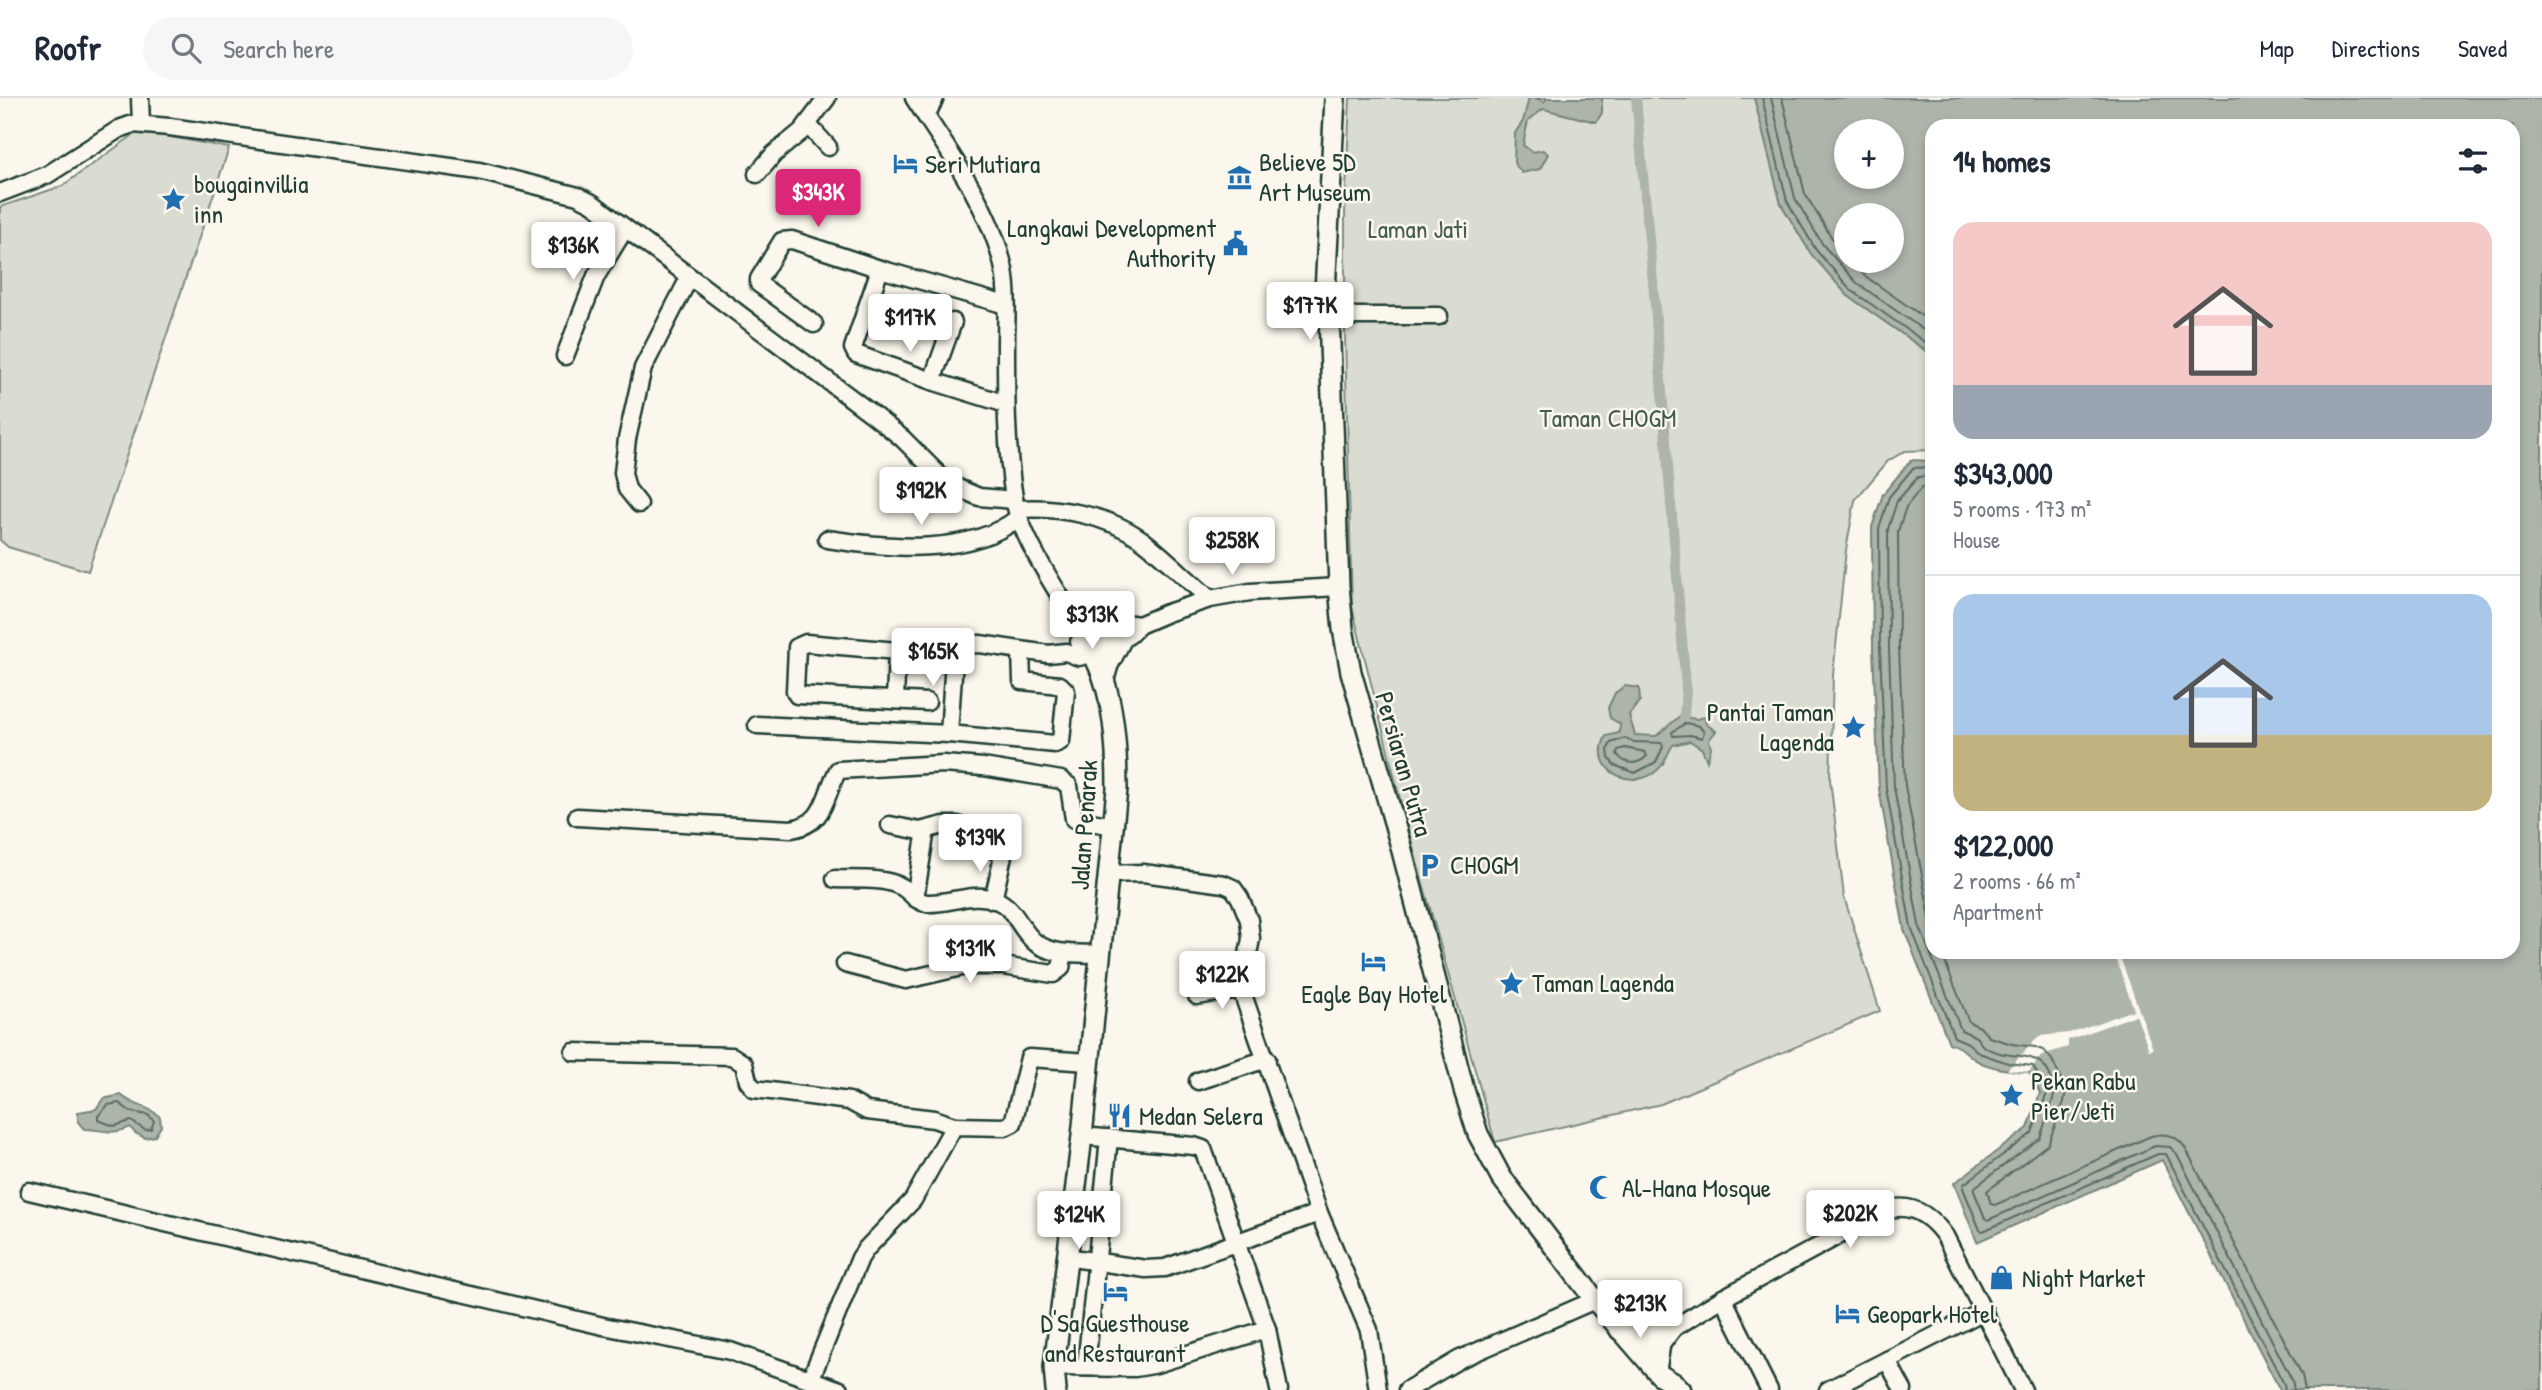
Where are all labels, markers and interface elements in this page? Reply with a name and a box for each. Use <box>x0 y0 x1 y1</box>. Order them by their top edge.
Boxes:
search box <box>143 17 633 80</box>
text: Roofr <box>35 26 101 70</box>
icon: search <box>167 29 205 67</box>
text: Search here <box>223 31 334 66</box>
text: Map <box>2260 32 2294 64</box>
text: Directions <box>2332 32 2420 64</box>
text: Saved <box>2458 32 2507 64</box>
map controls <box>1834 119 1904 273</box>
button: + <box>1834 119 1904 189</box>
text: 14 homes <box>1953 141 2051 181</box>
icon: filters <box>2454 142 2492 180</box>
place label: Believe 5D Art Museum <box>1259 144 1371 209</box>
place label: Seri Mutiara <box>925 146 1040 181</box>
hotel icon: Seri Mutiara <box>891 150 919 178</box>
museum icon: Believe 5D Art Museum <box>1225 163 1253 191</box>
place label: bougainvillia inn <box>194 166 308 231</box>
pin: $343K <box>769 170 867 229</box>
text: $343K <box>792 176 844 207</box>
place icon: bougainvillia inn <box>160 185 188 213</box>
button: − <box>1834 203 1904 273</box>
place label: Langkawi Development Authority <box>1007 210 1217 275</box>
park label: Laman Jati <box>1368 211 1468 246</box>
pin: $136K <box>524 222 622 282</box>
text: $136K <box>547 229 599 260</box>
public building icon: Langkawi Development Authority <box>1222 229 1250 257</box>
icon: home <box>2160 268 2286 394</box>
pin: $177K <box>1261 282 1359 342</box>
text: $177K <box>1283 289 1337 320</box>
pin: $117K <box>861 294 959 354</box>
text: $117K <box>884 301 936 332</box>
park label: Taman CHOGM <box>1540 400 1676 435</box>
text: $343,000 <box>1953 453 2053 493</box>
pin: $192K <box>872 468 970 527</box>
text: $192K <box>895 474 947 505</box>
text: 5 rooms · 173 m² <box>1953 493 2091 524</box>
pin: $258K <box>1183 518 1281 577</box>
text: $258K <box>1205 524 1259 555</box>
text: House <box>1953 524 2000 555</box>
pin: $313K <box>1043 592 1141 651</box>
text: $313K <box>1066 598 1118 629</box>
pin: $165K <box>884 628 982 688</box>
text: $165K <box>908 635 958 666</box>
icon: home <box>2160 640 2286 766</box>
street label: Persiaran Putra <box>1367 687 1442 840</box>
place label: Pantai Taman Lagenda <box>1707 694 1834 759</box>
place icon: Pantai Taman Lagenda <box>1840 713 1868 741</box>
street label: Jalan Penarak <box>1061 758 1106 891</box>
pin: $139K <box>931 814 1029 874</box>
text: $139K <box>955 821 1005 852</box>
text: $122,000 <box>1953 825 2054 865</box>
place label: CHOGM <box>1450 847 1519 882</box>
parking icon: CHOGM <box>1416 851 1444 879</box>
text: 2 rooms · 66 m² <box>1953 865 2081 896</box>
text: Apartment <box>1953 896 2043 927</box>
pin: $131K <box>921 926 1019 985</box>
text: $131K <box>945 932 995 963</box>
hotel icon: Eagle Bay Hotel <box>1360 948 1388 976</box>
pin: $122K <box>1173 951 1271 1011</box>
text: $122K <box>1195 958 1249 989</box>
place label: Taman Lagenda <box>1532 965 1674 1000</box>
place icon: Taman Lagenda <box>1498 969 1526 997</box>
place label: Eagle Bay Hotel <box>1301 976 1447 1011</box>
place label: Pekan Rabu Pier/Jeti <box>2031 1063 2136 1128</box>
place icon: Pekan Rabu Pier/Jeti <box>1997 1082 2025 1110</box>
place label: Medan Selera <box>1139 1098 1263 1133</box>
restaurant icon: Medan Selera <box>1105 1102 1133 1130</box>
place label: Al-Hana Mosque <box>1622 1170 1771 1205</box>
mosque icon: Al-Hana Mosque <box>1588 1174 1616 1202</box>
pin: $202K <box>1801 1190 1899 1250</box>
pin: $124K <box>1030 1192 1128 1251</box>
text: $202K <box>1822 1197 1878 1228</box>
text: $124K <box>1053 1198 1105 1229</box>
place label: Night Market <box>2022 1260 2146 1295</box>
shop icon: Night Market <box>1988 1264 2016 1292</box>
hotel icon: D'Sa Guesthouse and Restaurant <box>1101 1277 1129 1305</box>
pin: $213K <box>1591 1280 1689 1340</box>
text: $213K <box>1613 1287 1667 1318</box>
place label: Geopark Hotel <box>1867 1296 1997 1331</box>
hotel icon: Geopark Hotel <box>1833 1300 1861 1328</box>
place label: D'Sa Guesthouse and Restaurant <box>1040 1305 1190 1370</box>

